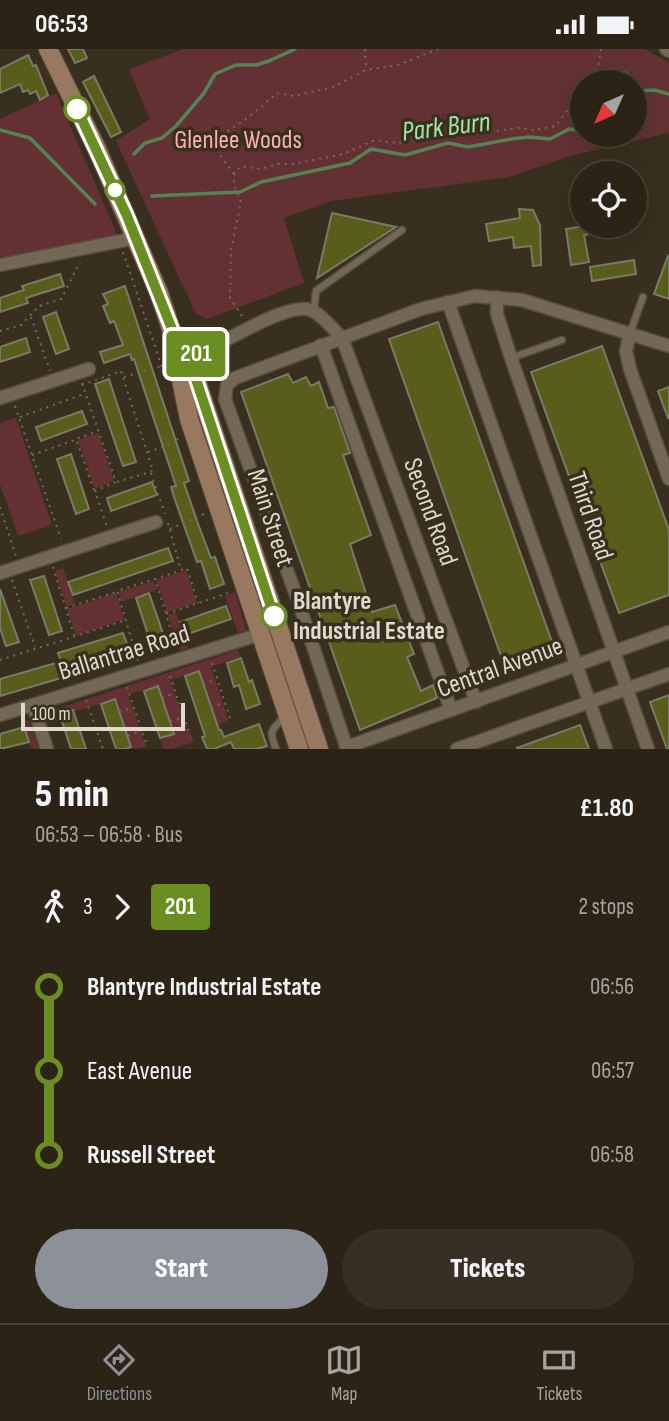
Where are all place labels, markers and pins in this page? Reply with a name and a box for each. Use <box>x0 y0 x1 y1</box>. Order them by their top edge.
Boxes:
unlabelled marker <box>64 96 90 122</box>
unlabelled marker <box>105 180 125 200</box>
place label: Blantyre Industrial Estate <box>293 586 445 647</box>
marker: Blantyre Industrial Estate <box>261 603 287 629</box>

